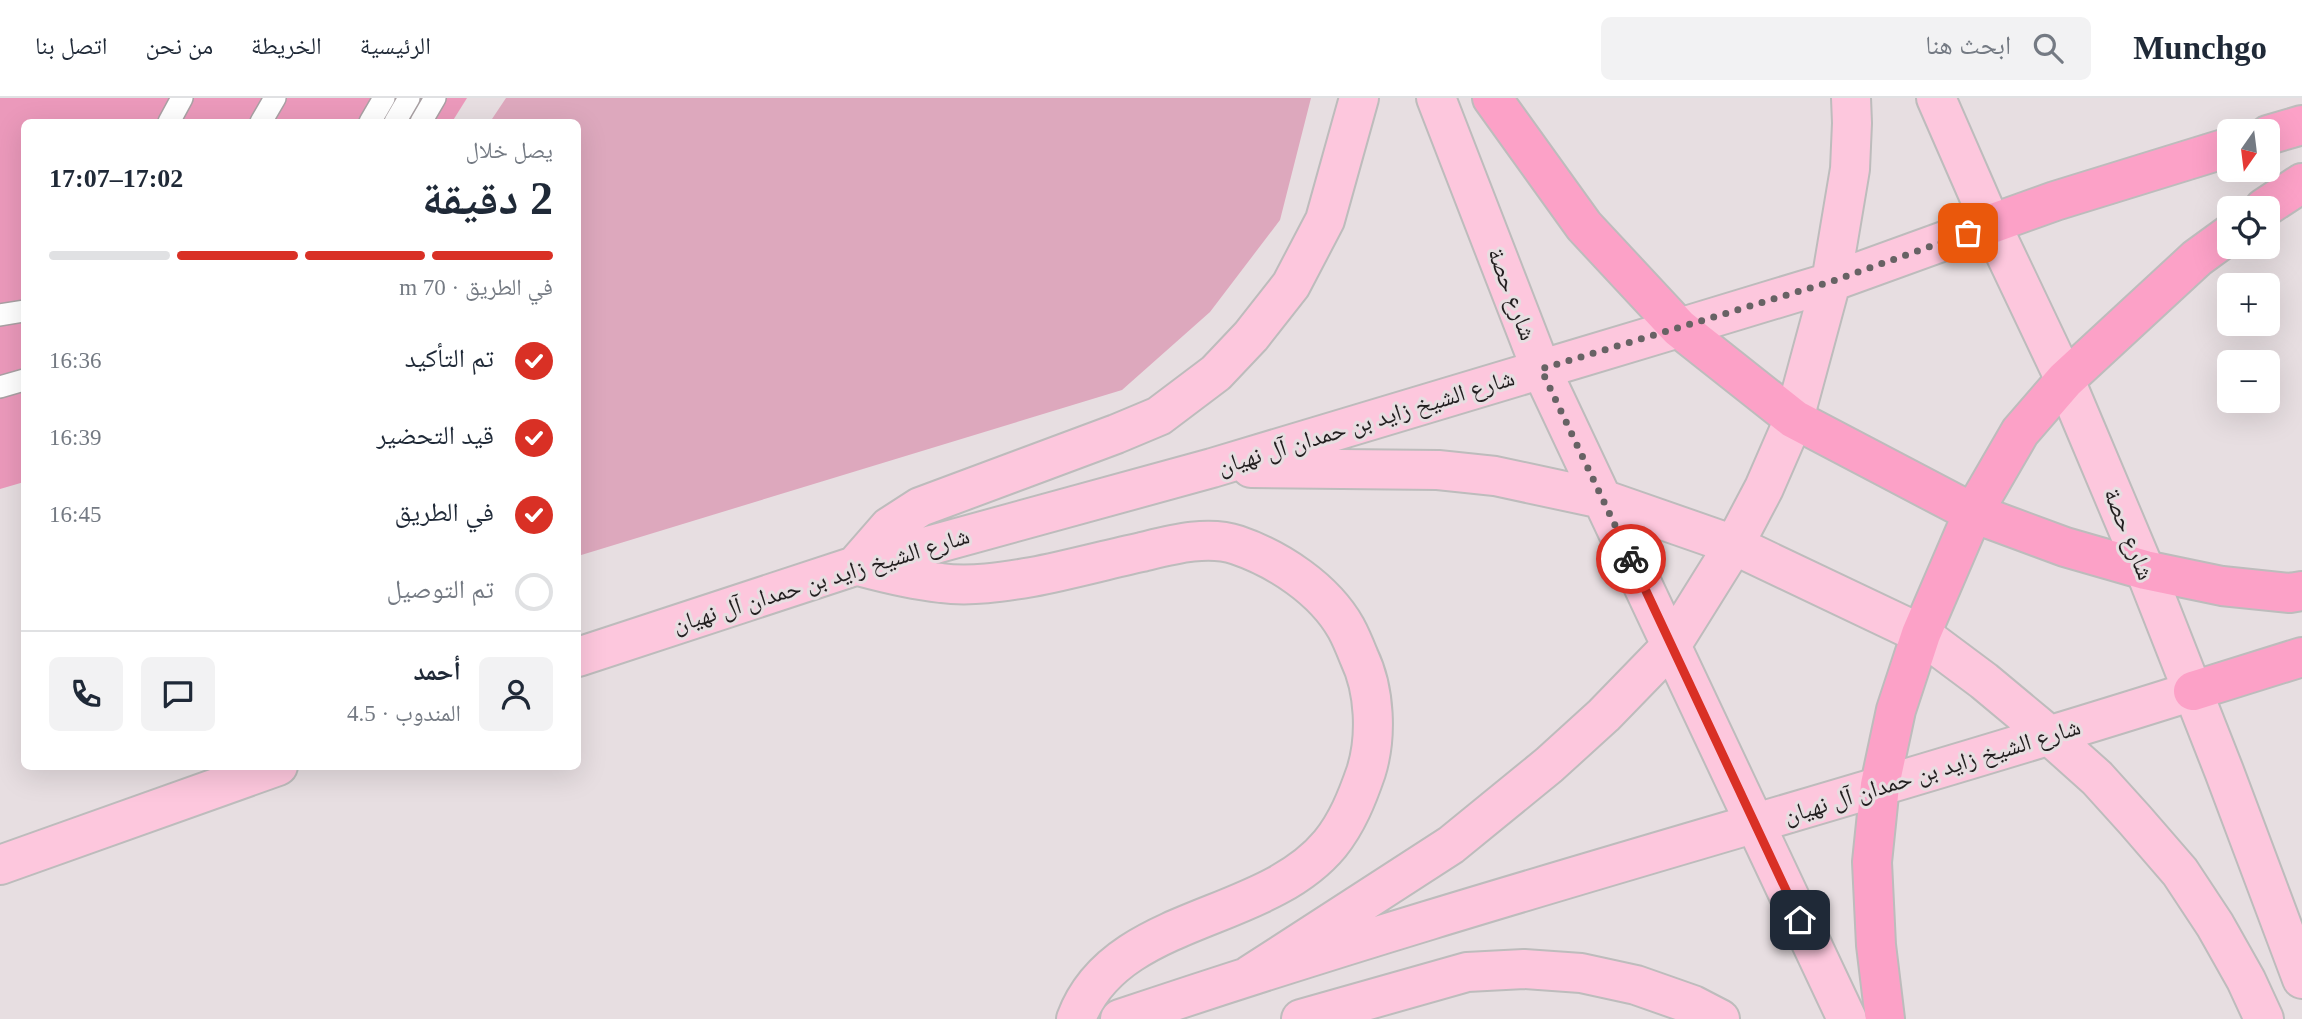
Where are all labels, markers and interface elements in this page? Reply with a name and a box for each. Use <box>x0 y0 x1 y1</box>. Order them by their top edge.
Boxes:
search box <box>1601 17 2091 80</box>
icon: search <box>2029 29 2067 67</box>
text: Munchgo <box>2133 30 2267 66</box>
text: ابحث هنا <box>1925 31 2011 60</box>
text: اتصل بنا <box>35 33 107 59</box>
text: من نحن <box>145 33 213 59</box>
text: الخريطة <box>251 33 322 59</box>
text: الرئيسية <box>360 33 431 59</box>
north arrow <box>2217 119 2280 182</box>
map controls <box>2217 119 2280 413</box>
text: يصل خلال <box>466 138 553 163</box>
text: 17:02–17:07 <box>49 164 183 193</box>
text: 2 دقيقة <box>422 173 553 224</box>
button: locate <box>2217 196 2280 259</box>
pin <box>1938 203 1998 263</box>
icon: bag <box>1949 214 1987 252</box>
street label: شارع حصة <box>1481 244 1541 344</box>
button: + <box>2217 273 2280 336</box>
text: في الطريق · 70 m <box>399 275 553 300</box>
icon: check <box>515 342 553 380</box>
text: تم التأكيد <box>405 344 494 373</box>
text: 16:36 <box>49 348 101 373</box>
button: − <box>2217 350 2280 413</box>
street label: شارع الشيخ زايد بن حمدان آل نهيان <box>1214 364 1518 482</box>
icon: check <box>515 419 553 457</box>
text: قيد التحضير <box>376 421 494 450</box>
text: 16:39 <box>49 425 101 450</box>
street label: شارع حصة <box>2097 484 2159 584</box>
icon: check <box>515 496 553 534</box>
text: في الطريق <box>395 498 494 527</box>
text: 16:45 <box>49 502 101 527</box>
street label: شارع الشيخ زايد بن حمدان آل نهيان <box>669 522 973 640</box>
courier <box>1596 524 1666 594</box>
icon: bike <box>1612 540 1650 578</box>
text: تم التوصيل <box>386 575 494 604</box>
button: phone <box>49 657 123 731</box>
button: chat <box>141 657 215 731</box>
text: أحمد <box>413 657 461 686</box>
button: person <box>479 657 553 731</box>
text: المندوب · 4.5 <box>347 701 461 726</box>
street label: شارع الشيخ زايد بن حمدان آل نهيان <box>1780 713 2084 831</box>
pin <box>1770 890 1830 950</box>
icon: home <box>1781 901 1819 939</box>

